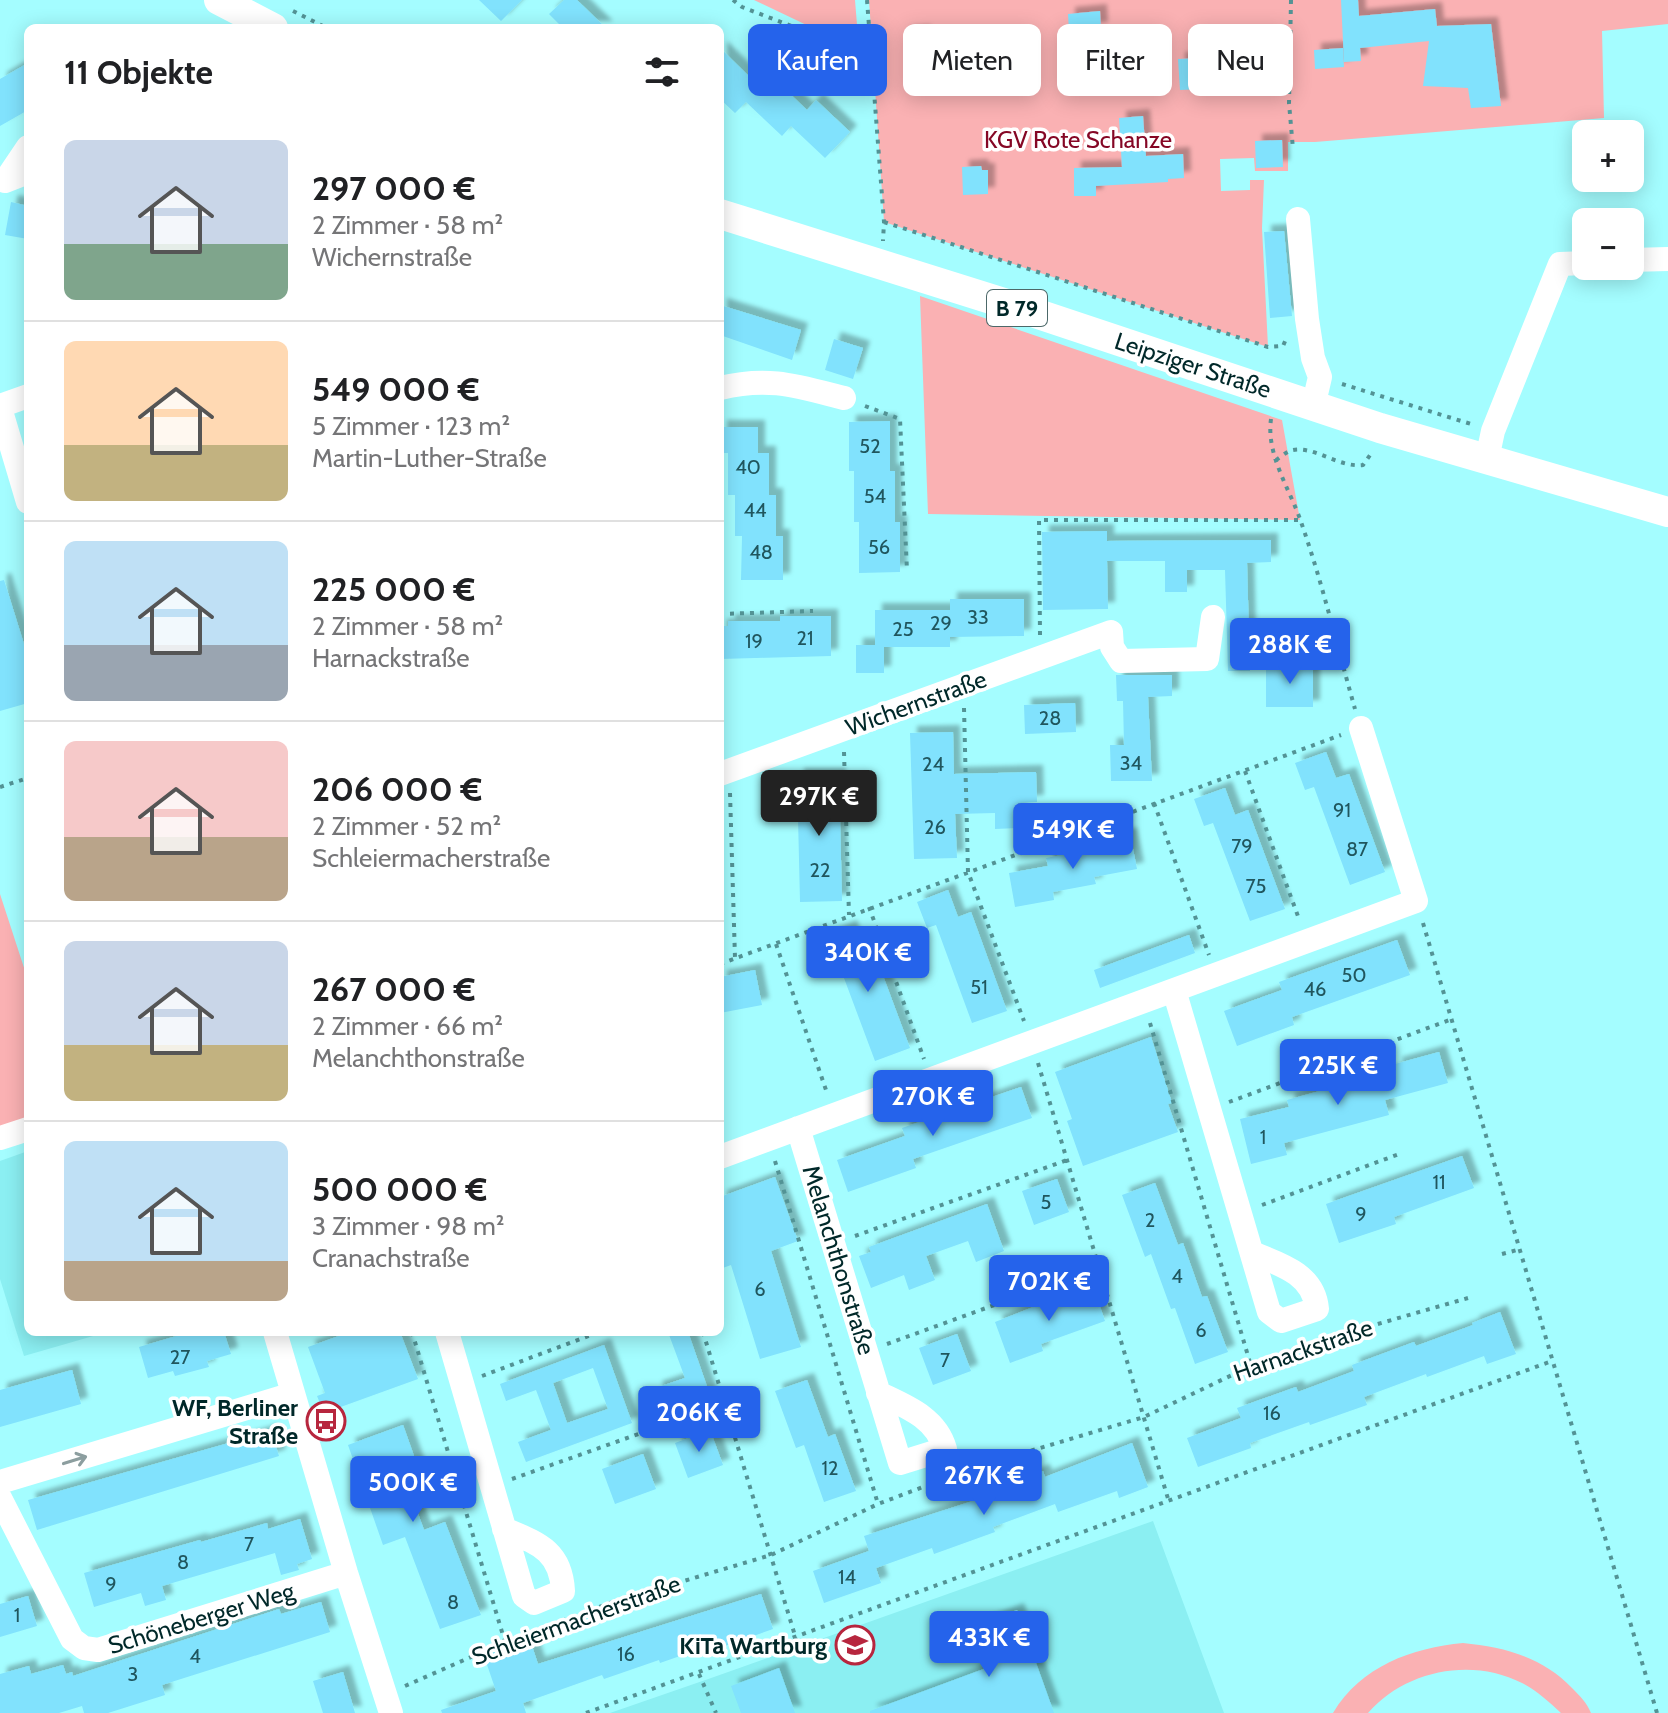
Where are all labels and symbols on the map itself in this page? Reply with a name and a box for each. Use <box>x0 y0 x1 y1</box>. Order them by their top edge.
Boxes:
park label: KGV Rote Schanze <box>984 125 1172 154</box>
road number: B 79 <box>987 290 1047 326</box>
street label: Leipziger Straße <box>1111 326 1275 404</box>
house number: 52 <box>859 434 881 458</box>
house number: 40 <box>735 455 761 479</box>
house number: 54 <box>864 484 887 508</box>
house number: 44 <box>743 498 767 522</box>
house number: 56 <box>868 535 890 559</box>
house number: 48 <box>749 540 773 564</box>
house number: 33 <box>967 605 989 629</box>
house number: 29 <box>930 611 952 635</box>
house number: 25 <box>892 617 914 641</box>
pin: 288K € <box>1225 618 1355 686</box>
house number: 21 <box>797 626 814 650</box>
house number: 19 <box>745 629 763 653</box>
street label: Wichernstraße <box>842 664 990 742</box>
house number: 28 <box>1039 706 1061 730</box>
house number: 34 <box>1120 751 1143 775</box>
house number: 24 <box>922 752 944 776</box>
pin: 297K € <box>754 770 884 838</box>
house number: 91 <box>1333 798 1351 822</box>
pin: 549K € <box>1008 803 1138 871</box>
house number: 26 <box>924 815 946 839</box>
house number: 79 <box>1231 834 1253 858</box>
house number: 87 <box>1346 837 1368 861</box>
house number: 22 <box>810 858 830 882</box>
house number: 75 <box>1246 874 1266 898</box>
pin: 340K € <box>803 926 933 994</box>
house number: 50 <box>1342 963 1366 987</box>
house number: 51 <box>970 975 988 999</box>
house number: 46 <box>1304 977 1326 1001</box>
pin: 225K € <box>1273 1039 1403 1107</box>
pin: 270K € <box>868 1070 998 1138</box>
house number: 1 <box>1260 1125 1266 1149</box>
street label: Melanchthonstraße <box>796 1162 882 1358</box>
house number: 11 <box>1432 1170 1446 1194</box>
house number: 5 <box>1041 1190 1051 1214</box>
house number: 9 <box>1355 1202 1367 1226</box>
house number: 2 <box>1145 1208 1155 1232</box>
pin: 702K € <box>984 1255 1114 1323</box>
house number: 4 <box>1171 1264 1183 1288</box>
house number: 6 <box>754 1277 766 1301</box>
street label: Harnackstraße <box>1230 1313 1376 1387</box>
house number: 6 <box>1195 1318 1207 1342</box>
house number: 27 <box>170 1345 190 1369</box>
house number: 7 <box>940 1348 950 1372</box>
pin: 206K € <box>634 1386 764 1454</box>
place label: WF, Berliner Straße <box>172 1393 298 1450</box>
bus stop icon: WF, Berliner Straße <box>305 1400 347 1442</box>
house number: 16 <box>1263 1401 1281 1425</box>
pin: 267K € <box>919 1449 1049 1517</box>
one-way arrow <box>61 1452 87 1467</box>
pin: 500K € <box>348 1456 478 1524</box>
house number: 12 <box>822 1456 839 1480</box>
house number: 7 <box>244 1532 254 1556</box>
house number: 8 <box>177 1550 189 1574</box>
house number: 14 <box>838 1565 856 1589</box>
street label: Schleiermacherstraße <box>468 1569 684 1671</box>
house number: 9 <box>105 1572 117 1596</box>
street label: Schöneberger Weg <box>104 1576 299 1660</box>
house number: 8 <box>447 1590 459 1614</box>
house number: 1 <box>14 1603 20 1627</box>
pin: 433K € <box>924 1611 1054 1679</box>
school or university icon: KiTa Wartburg <box>834 1624 876 1666</box>
place label: KiTa Wartburg <box>679 1631 827 1660</box>
house number: 16 <box>617 1642 635 1666</box>
house number: 4 <box>189 1644 201 1668</box>
house number: 3 <box>128 1662 138 1686</box>

